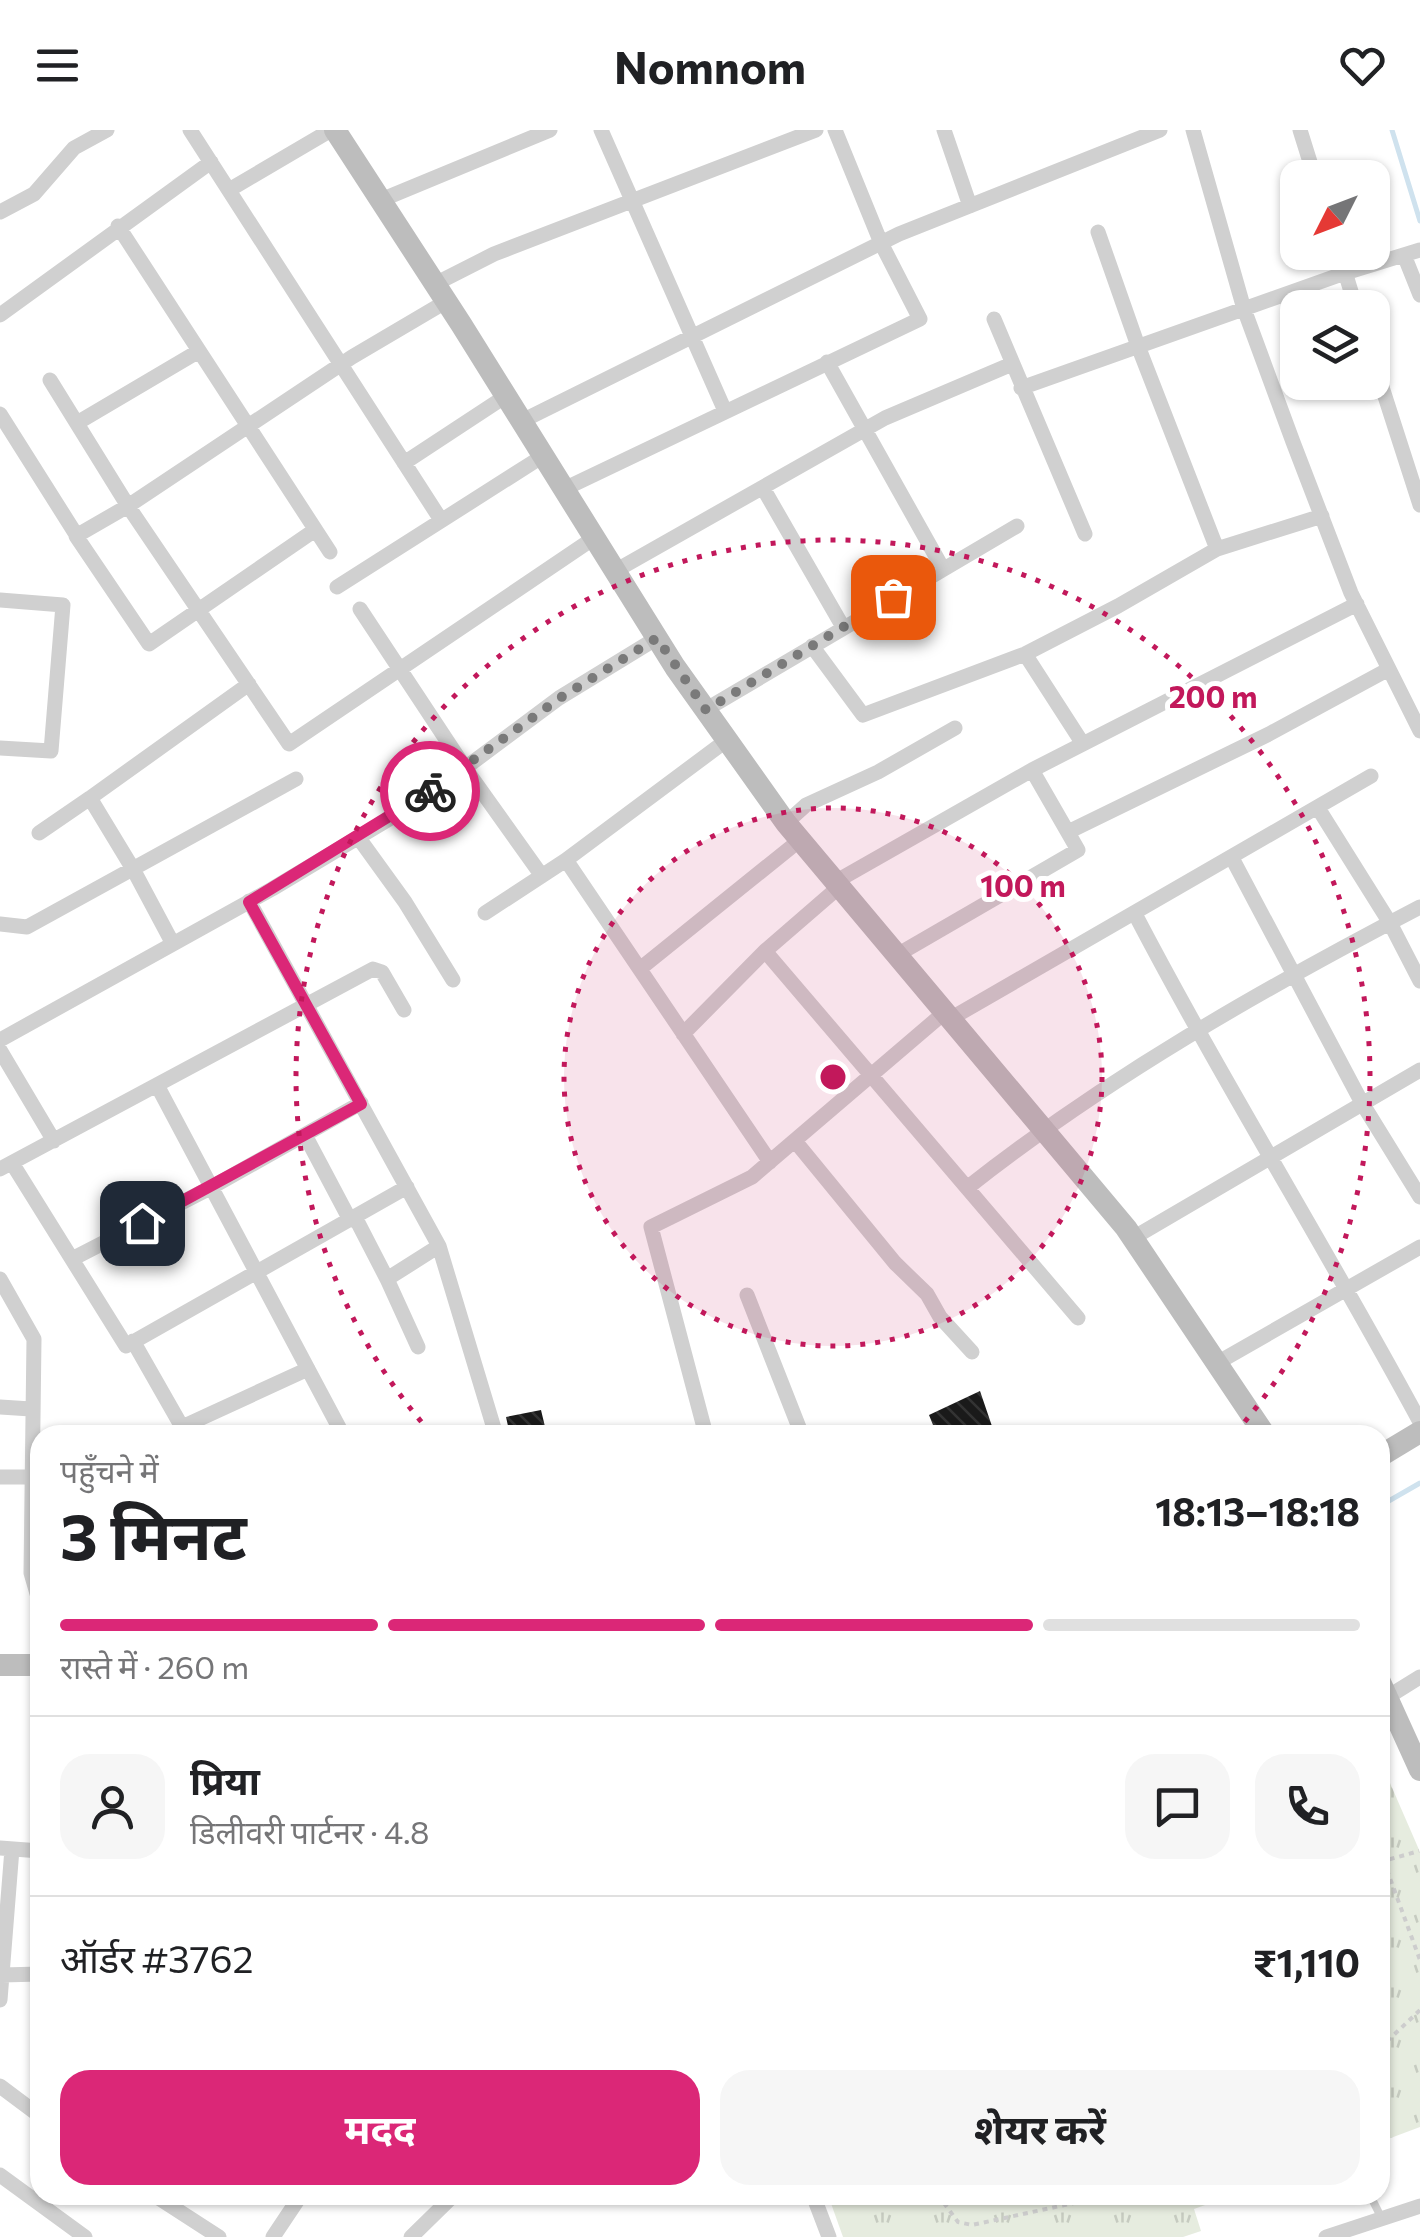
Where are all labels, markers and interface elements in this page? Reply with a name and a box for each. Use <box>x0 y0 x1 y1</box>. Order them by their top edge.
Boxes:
icon: menu <box>30 38 85 93</box>
text: Nomnom <box>614 38 806 93</box>
icon: heart <box>1335 38 1390 93</box>
north arrow <box>1280 160 1390 270</box>
map controls <box>1280 160 1390 400</box>
button: layers <box>1280 290 1390 400</box>
pin <box>851 555 936 640</box>
icon: bag <box>866 570 921 625</box>
text: 200 m <box>1169 677 1257 714</box>
courier <box>380 741 480 841</box>
icon: bike <box>403 764 458 819</box>
text: 100 m <box>980 866 1066 903</box>
centre of rings <box>815 1059 851 1095</box>
pin <box>100 1181 185 1266</box>
icon: home <box>115 1196 170 1251</box>
text: पहुँचने में <box>60 1450 159 1490</box>
text: 18:13–18:18 <box>1155 1487 1360 1534</box>
text: 3 मिनट <box>60 1494 247 1573</box>
text: रास्ते में · 260 m <box>60 1646 249 1686</box>
button: person <box>60 1754 165 1859</box>
button: chat <box>1125 1754 1230 1859</box>
button: phone <box>1255 1754 1360 1859</box>
text: प्रिया <box>190 1756 260 1803</box>
text: डिलीवरी पार्टनर · 4.8 <box>190 1811 429 1851</box>
text: ऑर्डर #3762 <box>60 1934 254 1981</box>
text: ₹1,110 <box>1253 1938 1360 1985</box>
button: मदद <box>60 2070 700 2185</box>
button: शेयर करें <box>720 2070 1360 2185</box>

